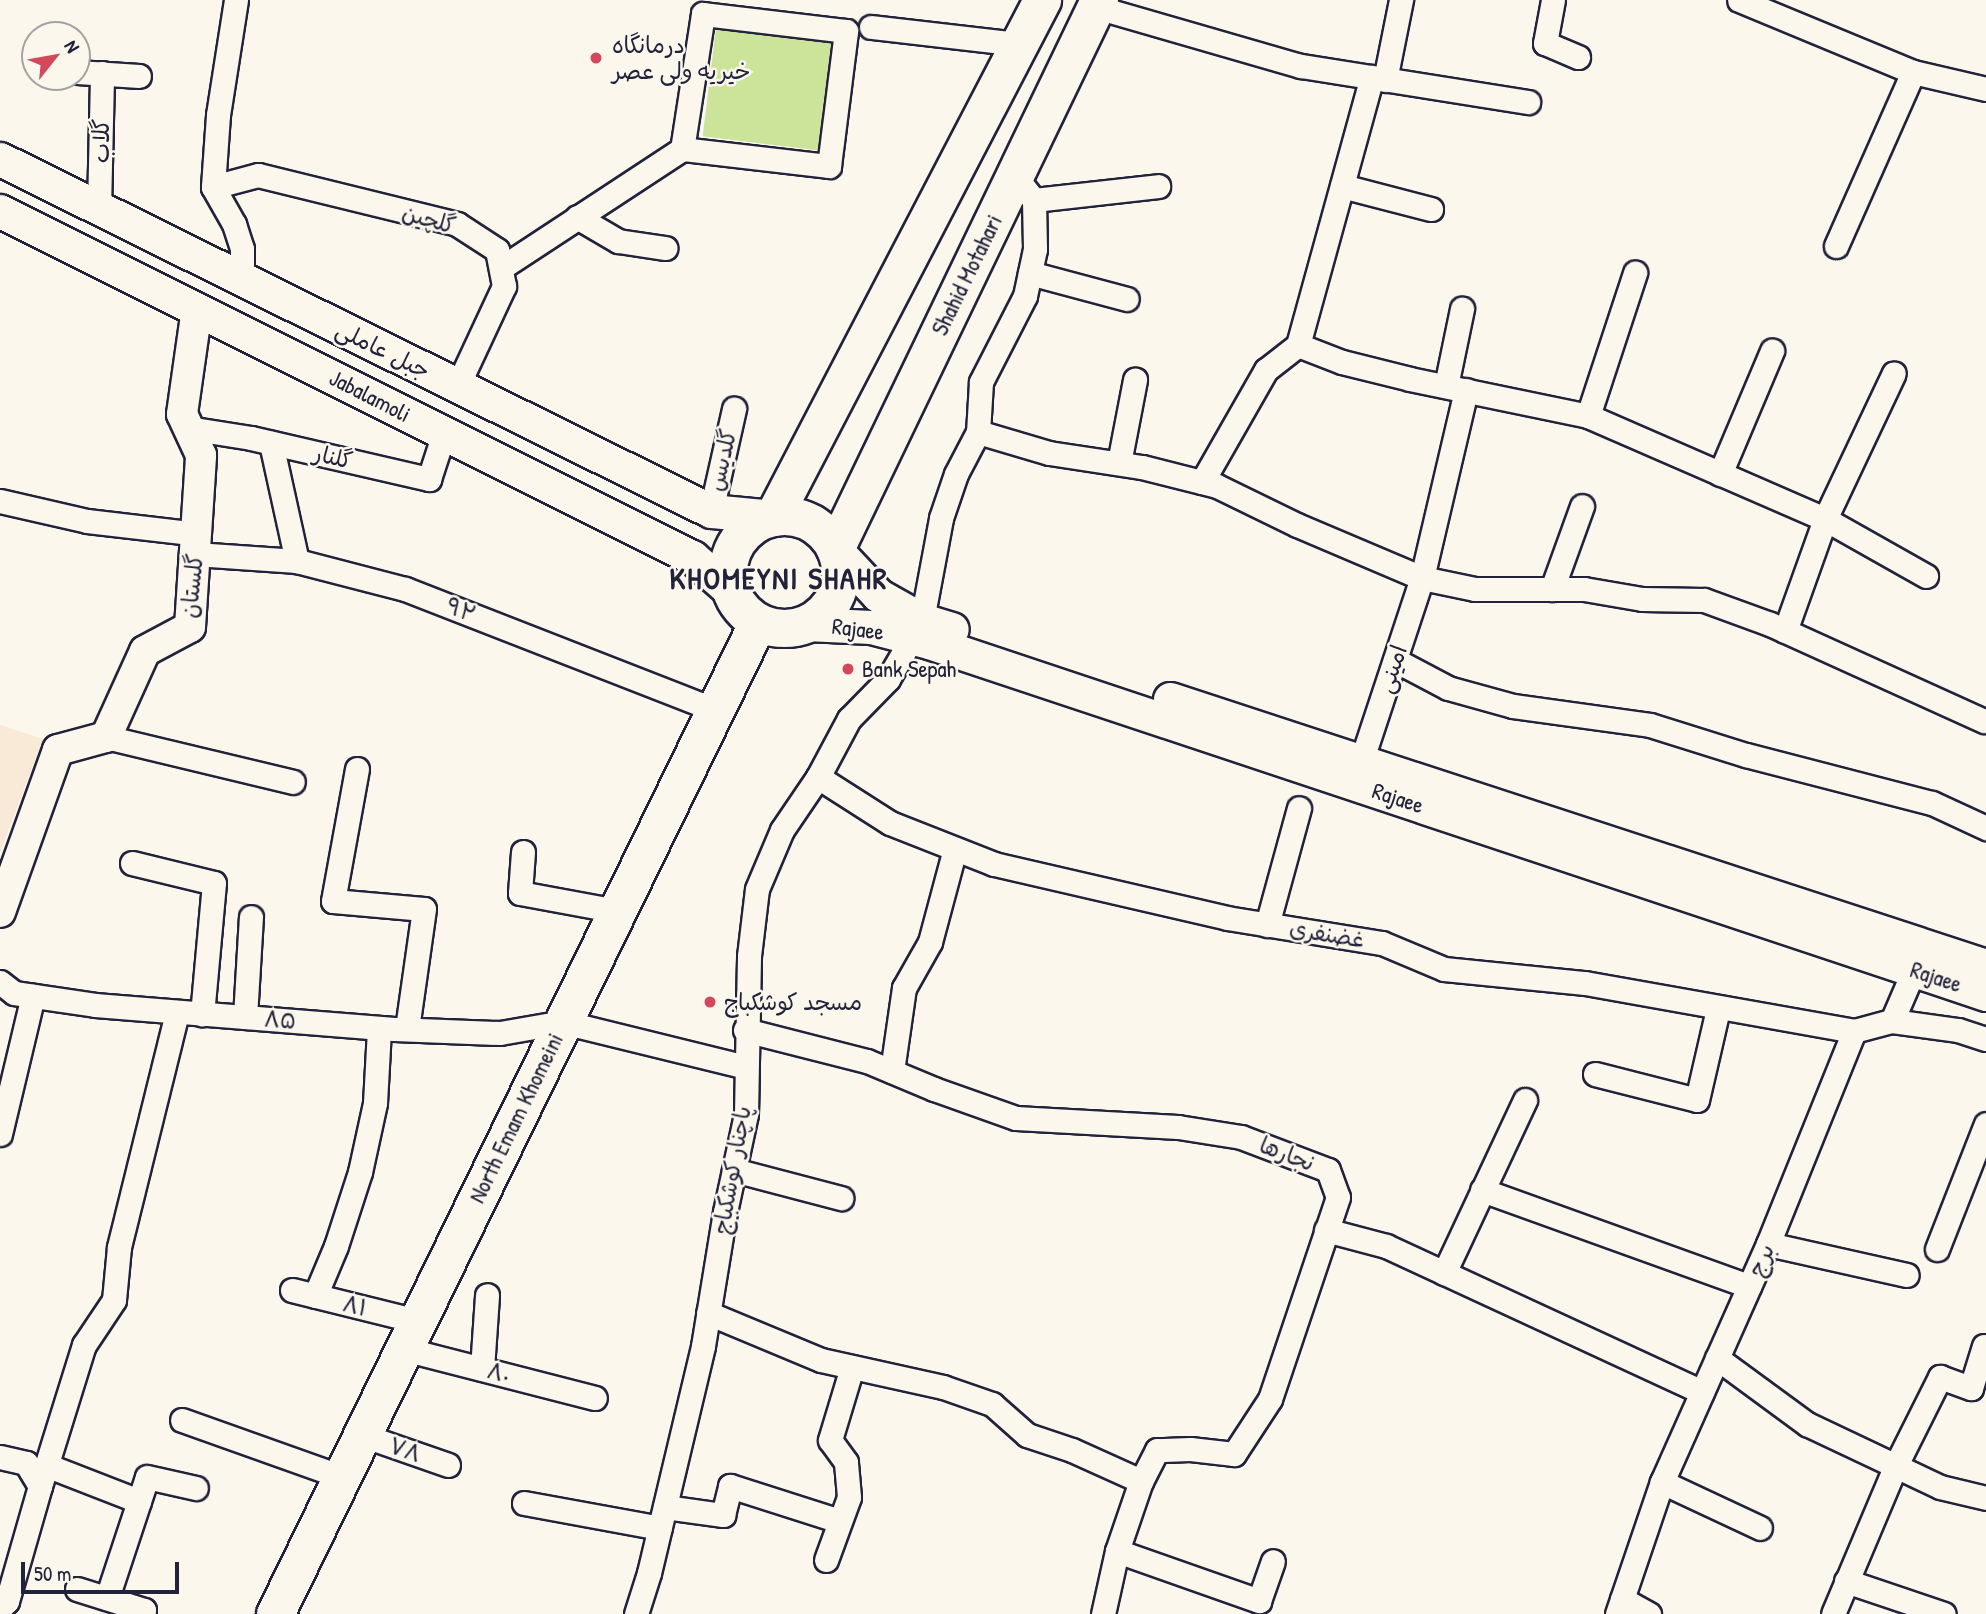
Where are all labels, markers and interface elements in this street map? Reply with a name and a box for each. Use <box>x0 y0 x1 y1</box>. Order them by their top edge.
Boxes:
north arrow <box>21 21 91 91</box>
place label: درمانگاه خیریه ولی عصر <box>612 31 750 85</box>
text: N <box>59 35 86 57</box>
marker: درمانگاه خیریه ولی عصر <box>586 48 606 68</box>
street label: گلاب <box>87 119 115 163</box>
street label: گلچین <box>399 198 459 240</box>
street label: Shahid Motahari <box>926 210 1008 340</box>
street label: جبل عاملی <box>331 315 435 385</box>
street label: Jabalamoli <box>325 364 415 428</box>
street label: گلدیس <box>701 426 743 494</box>
street label: گلنار <box>311 439 355 475</box>
street label: گلستان <box>175 553 209 619</box>
district label: KHOMEYNI SHAHR <box>671 560 887 596</box>
street label: ۹۲ <box>442 592 480 628</box>
street label: Rajaee <box>830 612 886 646</box>
street label: امینی <box>1371 641 1413 697</box>
place label: Bank Sepah <box>862 655 956 683</box>
marker: Bank Sepah <box>840 661 856 677</box>
street label: Rajaee <box>1369 777 1427 819</box>
street label: غضنفری <box>1288 914 1366 954</box>
street label: Rajaee <box>1907 956 1965 998</box>
place label: مسجد کوشکباج <box>724 988 862 1016</box>
marker: مسجد کوشکباج <box>702 994 718 1010</box>
street label: ۸۵ <box>263 1005 297 1035</box>
street label: North Emam Khomeini <box>463 1029 569 1207</box>
street label: پاچنار کوشکباج <box>707 1104 757 1236</box>
street label: نجارها <box>1256 1131 1318 1177</box>
street label: برج <box>1742 1239 1780 1281</box>
street label: ۸۱ <box>340 1290 370 1322</box>
street label: ۸۰ <box>484 1357 514 1389</box>
street label: ۷۸ <box>385 1432 425 1468</box>
scale bar <box>24 1548 182 1592</box>
text: 50 m <box>34 1559 71 1588</box>

